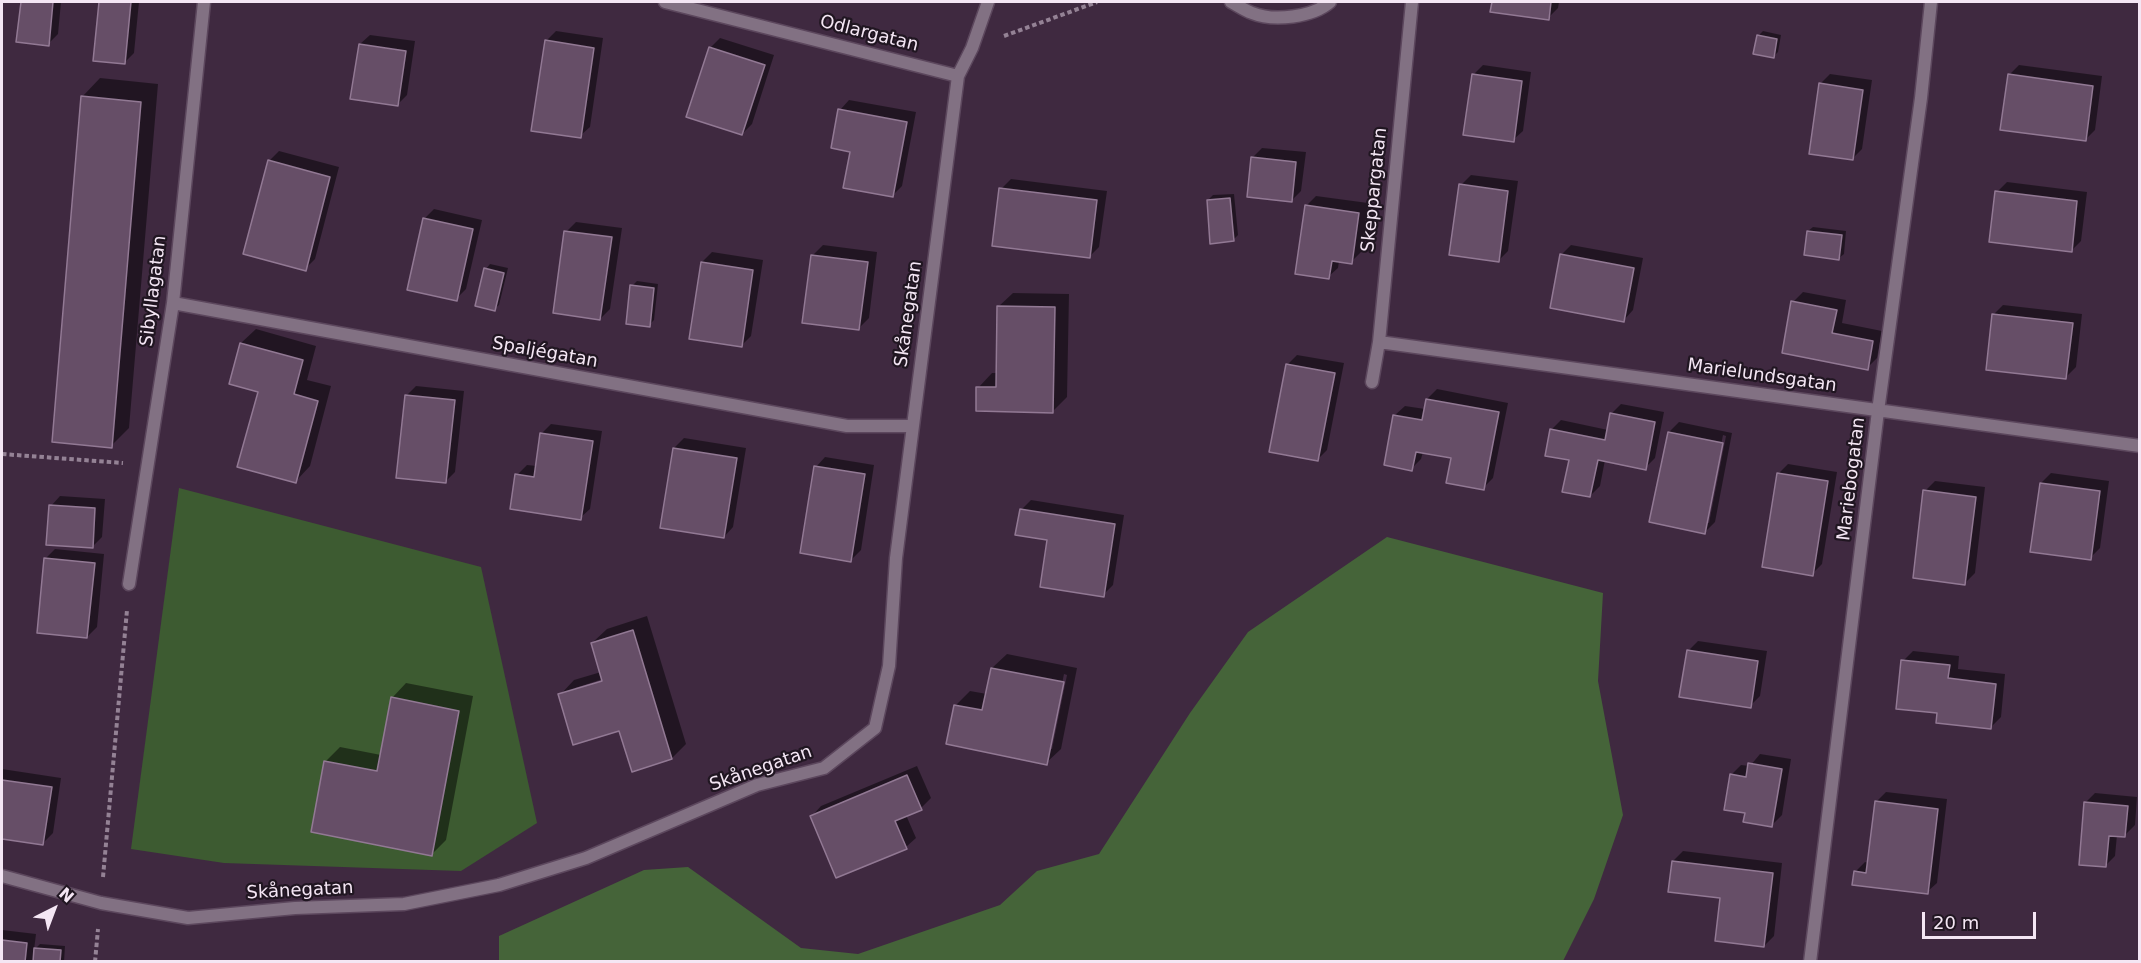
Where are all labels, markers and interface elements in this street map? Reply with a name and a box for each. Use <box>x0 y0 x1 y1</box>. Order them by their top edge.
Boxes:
street label: Odlargatan <box>818 11 920 57</box>
street label: Skeppargatan <box>1358 127 1392 253</box>
street label: Sibyllagatan <box>136 234 172 348</box>
street label: Skånegatan <box>891 260 927 368</box>
street label: Spaljégatan <box>490 333 600 373</box>
street label: Marielundsgatan <box>1686 355 1838 397</box>
street label: Mariebogatan <box>1834 416 1870 542</box>
street label: Skånegatan <box>707 741 815 797</box>
street label: Skånegatan <box>246 877 354 905</box>
north arrow <box>24 879 84 939</box>
text: N <box>55 884 78 907</box>
scale bar <box>1925 900 2039 938</box>
text: 20 m <box>1933 912 1979 933</box>

